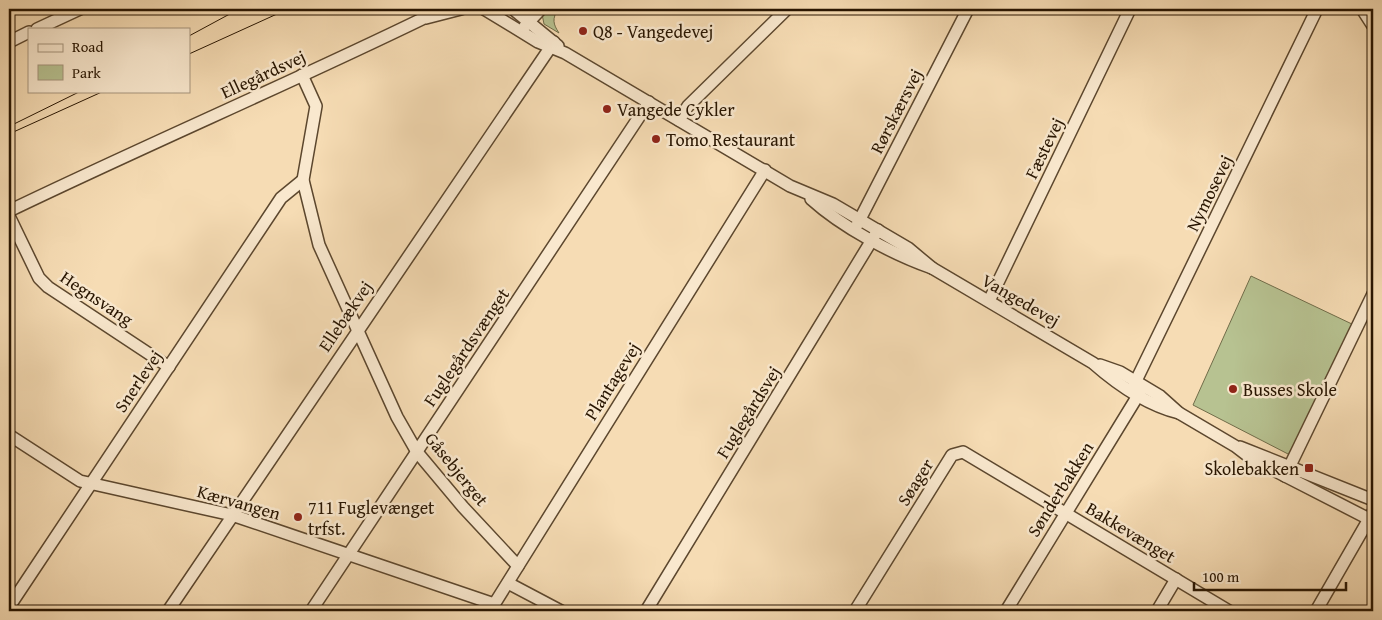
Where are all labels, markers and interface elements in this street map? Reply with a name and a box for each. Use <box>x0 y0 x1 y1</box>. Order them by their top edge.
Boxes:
place label: Q8 - Vangedevej <box>593 18 713 45</box>
marker: Q8 - Vangedevej <box>577 25 589 37</box>
legend <box>28 28 190 92</box>
text: Road <box>72 36 103 57</box>
street label: Ellegårdsvej <box>216 43 310 105</box>
text: Park <box>72 62 101 83</box>
street label: Rørskærsvej <box>863 64 929 158</box>
place label: Vangede Cykler <box>617 96 735 123</box>
marker: Vangede Cykler <box>601 103 613 115</box>
street label: Fæstevej <box>1018 113 1070 183</box>
place label: Tomo Restaurant <box>666 126 796 153</box>
marker: Tomo Restaurant <box>650 133 662 145</box>
street label: Nymosevej <box>1179 150 1239 236</box>
street label: Hegnsvang <box>55 264 139 332</box>
street label: Vangedevej <box>977 267 1065 333</box>
street label: Ellebækvej <box>311 275 379 357</box>
street label: Fuglegårdsvænget <box>416 282 516 412</box>
street label: Plantagevej <box>577 337 647 425</box>
street label: Snerlevej <box>107 344 169 418</box>
street label: Fuglegårdsvej <box>709 361 787 463</box>
place label: Busses Skole <box>1243 376 1337 403</box>
marker: Busses Skole <box>1227 383 1239 395</box>
street label: Gåsebjerget <box>419 426 496 512</box>
street label: Sønderbakken <box>1020 436 1100 542</box>
street label: Søager <box>890 453 940 511</box>
place label: Skolebakken <box>1204 455 1299 482</box>
marker: Skolebakken <box>1303 462 1315 474</box>
street label: Kærvangen <box>194 477 284 527</box>
place label: 711 Fuglevænget trfst. <box>308 494 435 542</box>
street label: Bakkevænget <box>1081 495 1182 570</box>
marker: 711 Fuglevænget trfst. <box>292 511 304 523</box>
scale bar <box>1194 560 1347 592</box>
text: 100 m <box>1202 566 1240 587</box>

